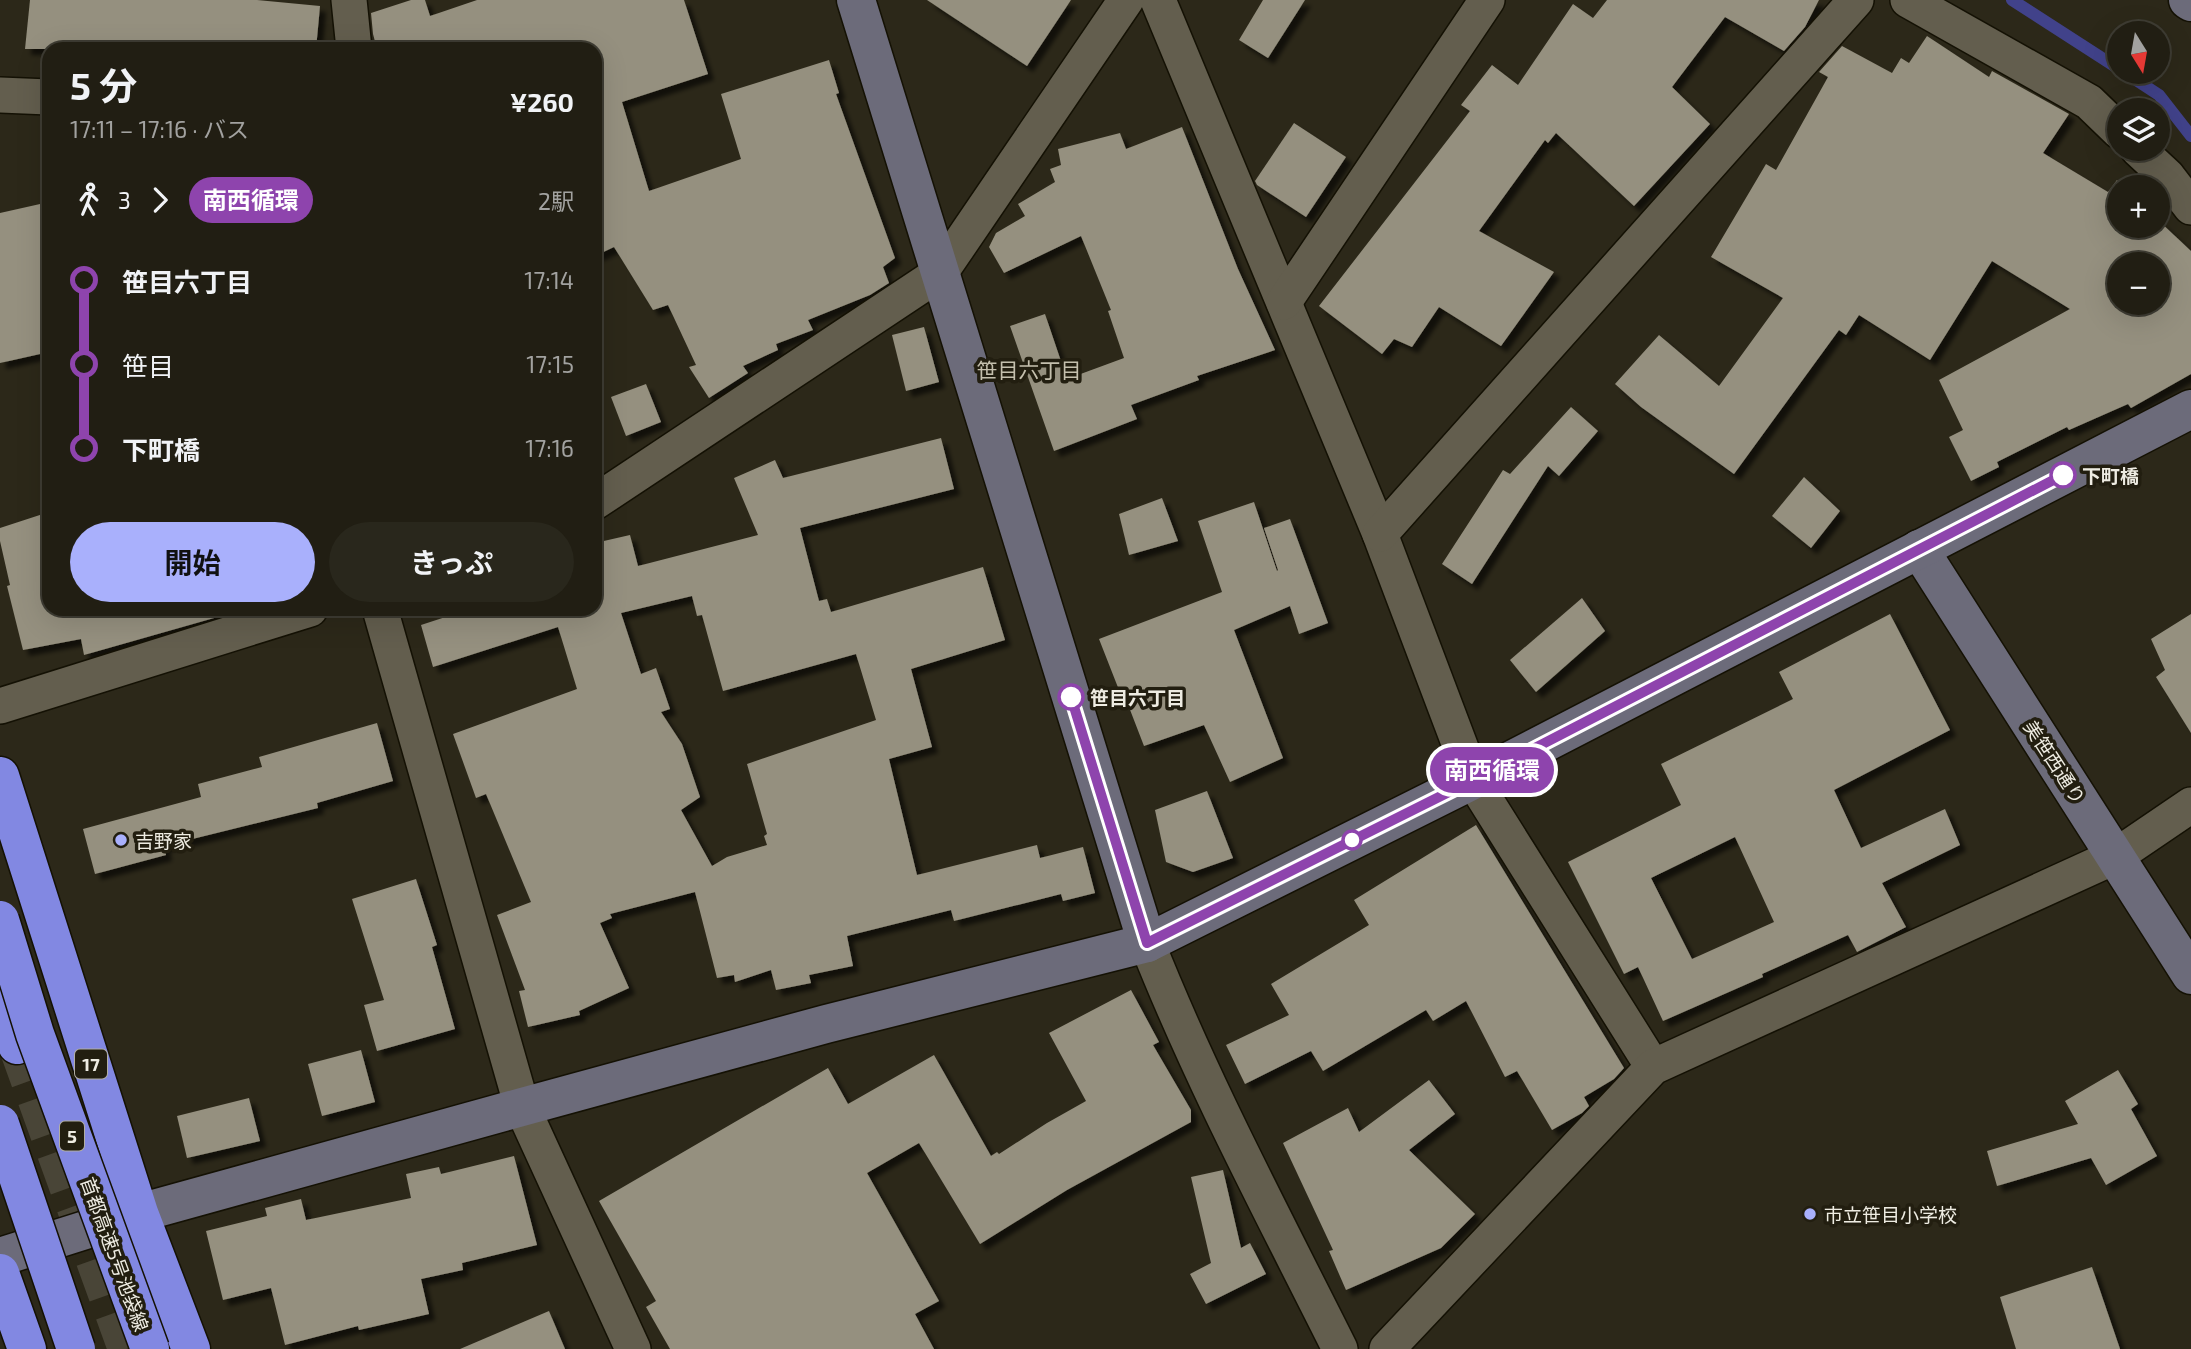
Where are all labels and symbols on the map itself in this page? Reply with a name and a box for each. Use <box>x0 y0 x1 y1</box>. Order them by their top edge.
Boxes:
north arrow <box>2107 21 2170 84</box>
district label: 笹目六丁目 <box>977 357 1082 382</box>
marker: 下町橋 <box>2050 462 2076 488</box>
place label: 下町橋 <box>2082 464 2139 487</box>
marker: 笹目六丁目 <box>1058 684 1084 710</box>
place label: 笹目六丁目 <box>1090 686 1185 709</box>
street label: 美笹西通り <box>2019 716 2091 808</box>
line badge: 南西循環 <box>1443 747 1541 793</box>
place label: 吉野家 <box>135 829 192 852</box>
unlabelled marker <box>1342 830 1362 850</box>
marker: 吉野家 <box>113 832 129 848</box>
road number: 17 <box>75 1050 107 1078</box>
road number: 5 <box>60 1121 84 1150</box>
street label: 首都高速5号池袋線 <box>76 1174 154 1334</box>
place label: 市立笹目小学校 <box>1824 1203 1957 1226</box>
marker: 市立笹目小学校 <box>1802 1206 1818 1222</box>

